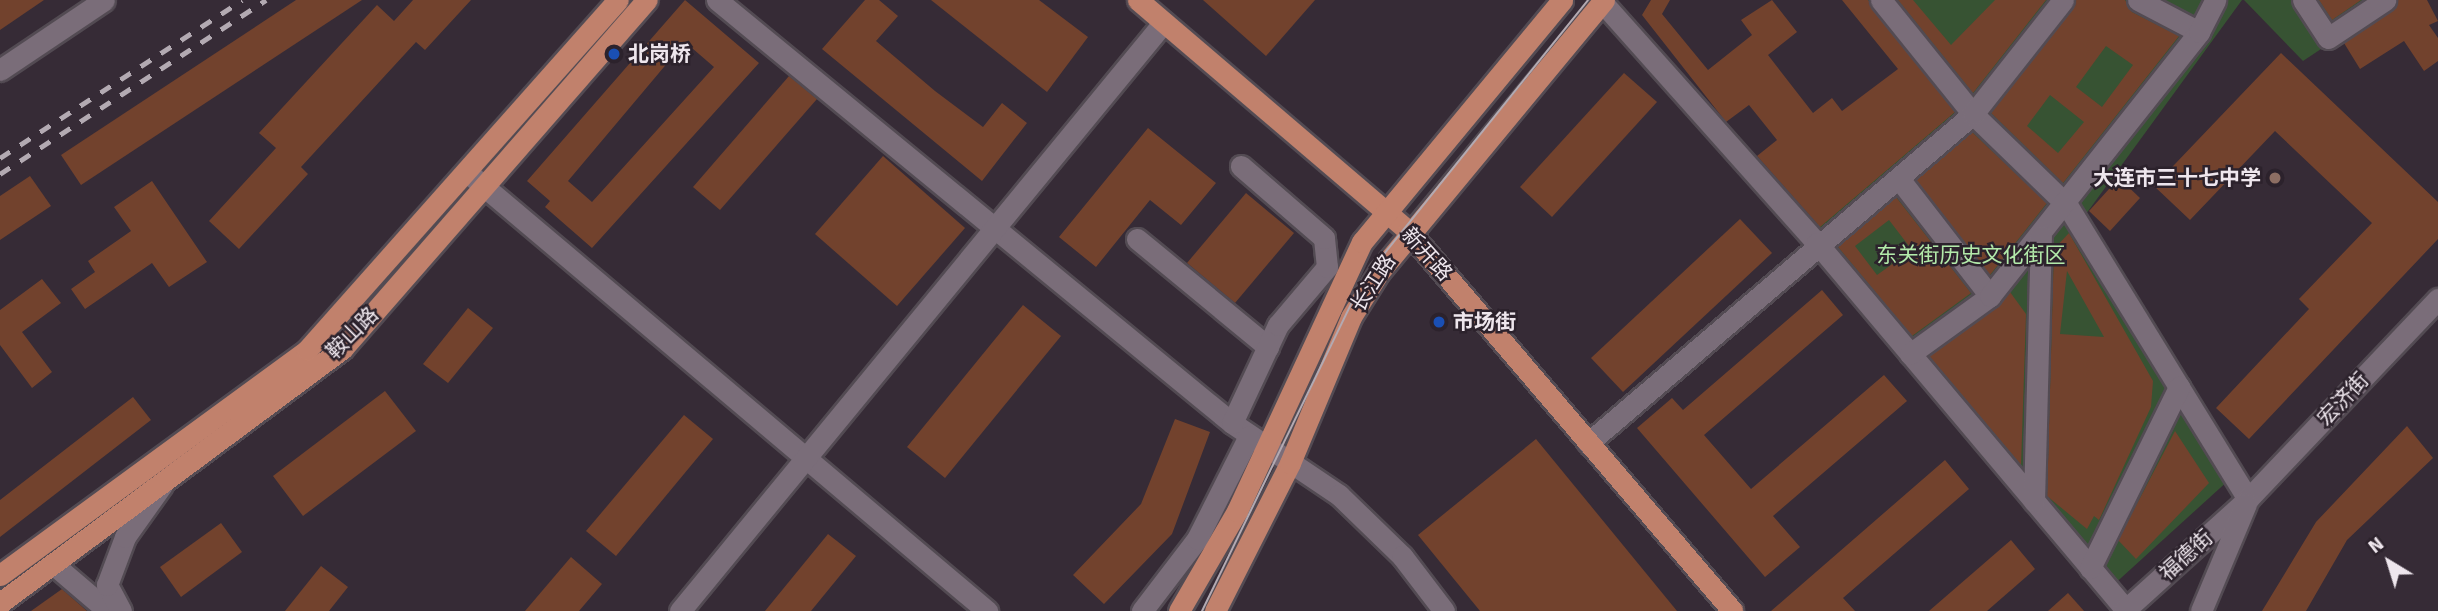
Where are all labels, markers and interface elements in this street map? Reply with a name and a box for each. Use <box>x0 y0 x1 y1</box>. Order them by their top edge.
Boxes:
place label: 北岗桥 <box>628 41 691 67</box>
marker: 北岗桥 <box>606 46 622 62</box>
place label: 大连市三十七中学 <box>2093 165 2261 191</box>
marker: 大连市三十七中学 <box>2267 170 2283 186</box>
street label: 新开路 <box>1397 222 1457 286</box>
park label: 东关街历史文化街区 <box>1877 242 2065 268</box>
street label: 长江路 <box>1345 250 1401 316</box>
street label: 鞍山路 <box>321 302 383 364</box>
place label: 市场街 <box>1453 309 1516 335</box>
marker: 市场街 <box>1431 314 1447 330</box>
street label: 宏济街 <box>2312 367 2374 431</box>
street label: 福德街 <box>2154 525 2218 585</box>
north arrow <box>2354 527 2424 597</box>
text: N <box>2363 532 2389 559</box>

